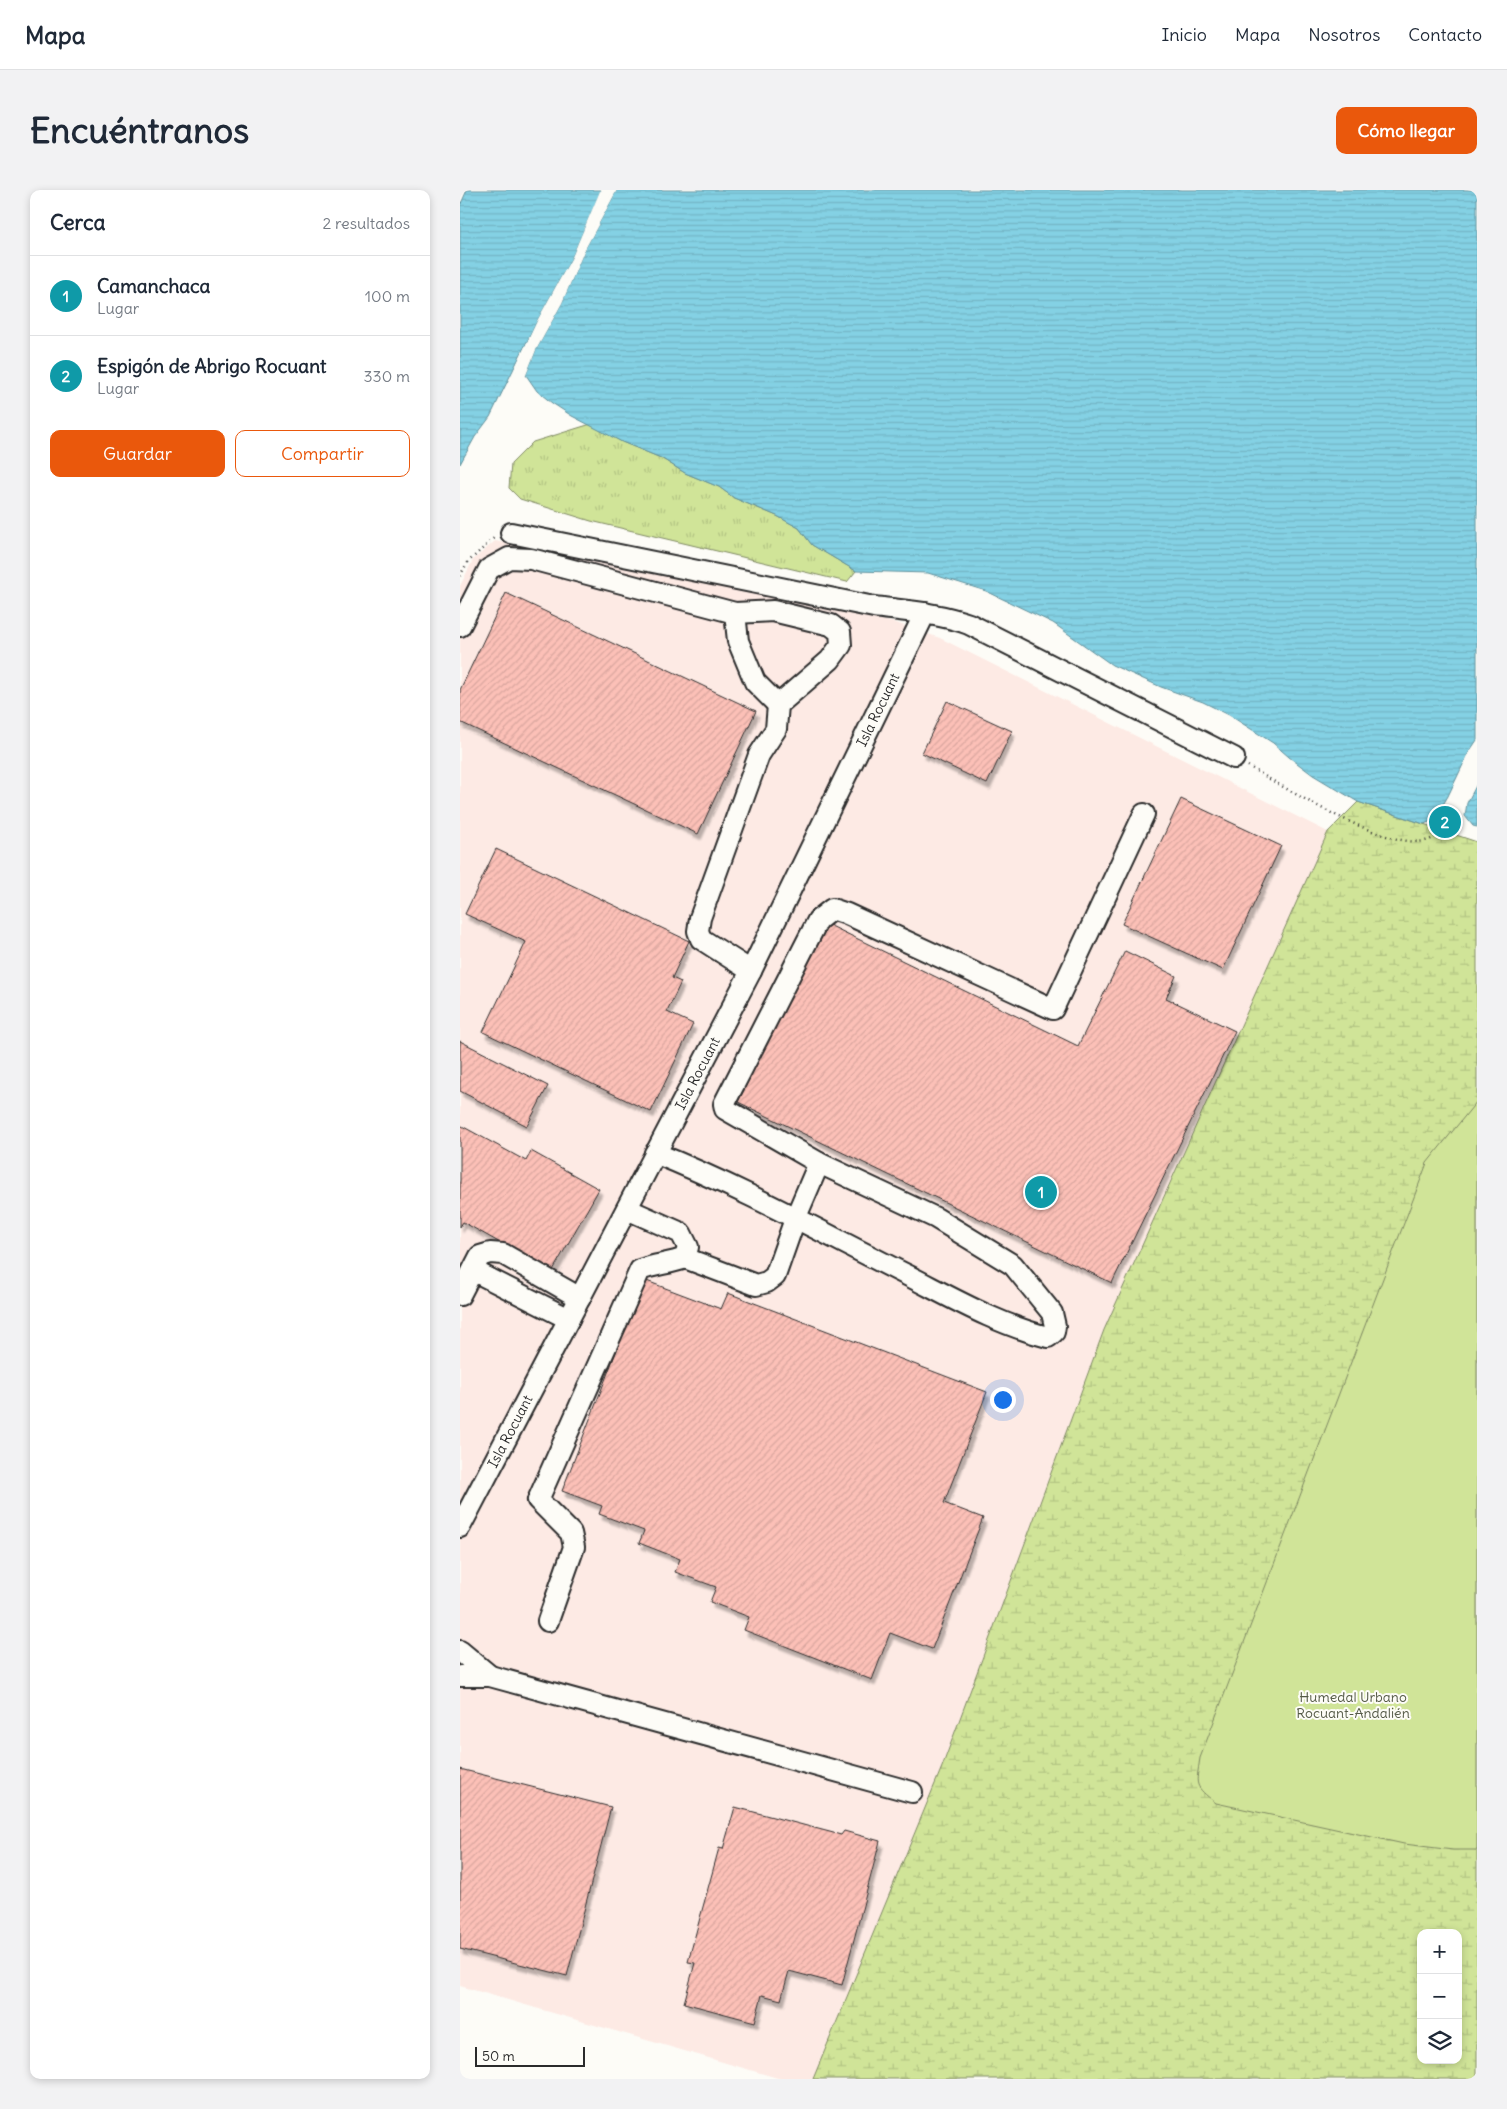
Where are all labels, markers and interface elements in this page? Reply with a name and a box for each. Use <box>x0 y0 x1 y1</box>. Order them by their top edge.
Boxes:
text: Mapa <box>25 20 85 50</box>
text: Inicio <box>1161 23 1207 46</box>
text: Mapa <box>1235 23 1280 46</box>
text: Nosotros <box>1308 23 1380 46</box>
text: Contacto <box>1408 23 1482 46</box>
button: Cómo llegar <box>1336 107 1477 154</box>
text: Encuéntranos <box>30 108 249 152</box>
text: Cerca <box>50 209 105 236</box>
text: 2 resultados <box>322 213 410 233</box>
text: Camanchaca <box>97 274 210 298</box>
text: 1 <box>63 286 69 306</box>
text: 100 m <box>365 286 410 306</box>
text: Lugar <box>97 298 139 318</box>
text: Espigón de Abrigo Rocuant <box>97 354 326 378</box>
text: 2 <box>62 366 70 386</box>
text: 330 m <box>363 366 410 386</box>
text: Lugar <box>97 378 139 398</box>
button: Guardar <box>50 430 225 477</box>
button: Compartir <box>235 430 410 477</box>
street label: Isla Rocuant <box>852 670 904 750</box>
pin: 2 <box>1429 803 1461 841</box>
street label: Isla Rocuant <box>671 1034 724 1113</box>
pin: 1 <box>1025 1173 1057 1211</box>
your location <box>990 1387 1016 1413</box>
street label: Isla Rocuant <box>484 1392 537 1471</box>
park label: Humedal Urbano Rocuant-Andalién <box>1296 1688 1410 1722</box>
map controls <box>1417 1929 1462 2064</box>
button: + <box>1417 1929 1462 1974</box>
button: − <box>1417 1974 1462 2019</box>
button: layers <box>1417 2019 1462 2064</box>
scale bar <box>475 2044 585 2067</box>
text: 50 m <box>482 2047 515 2065</box>

